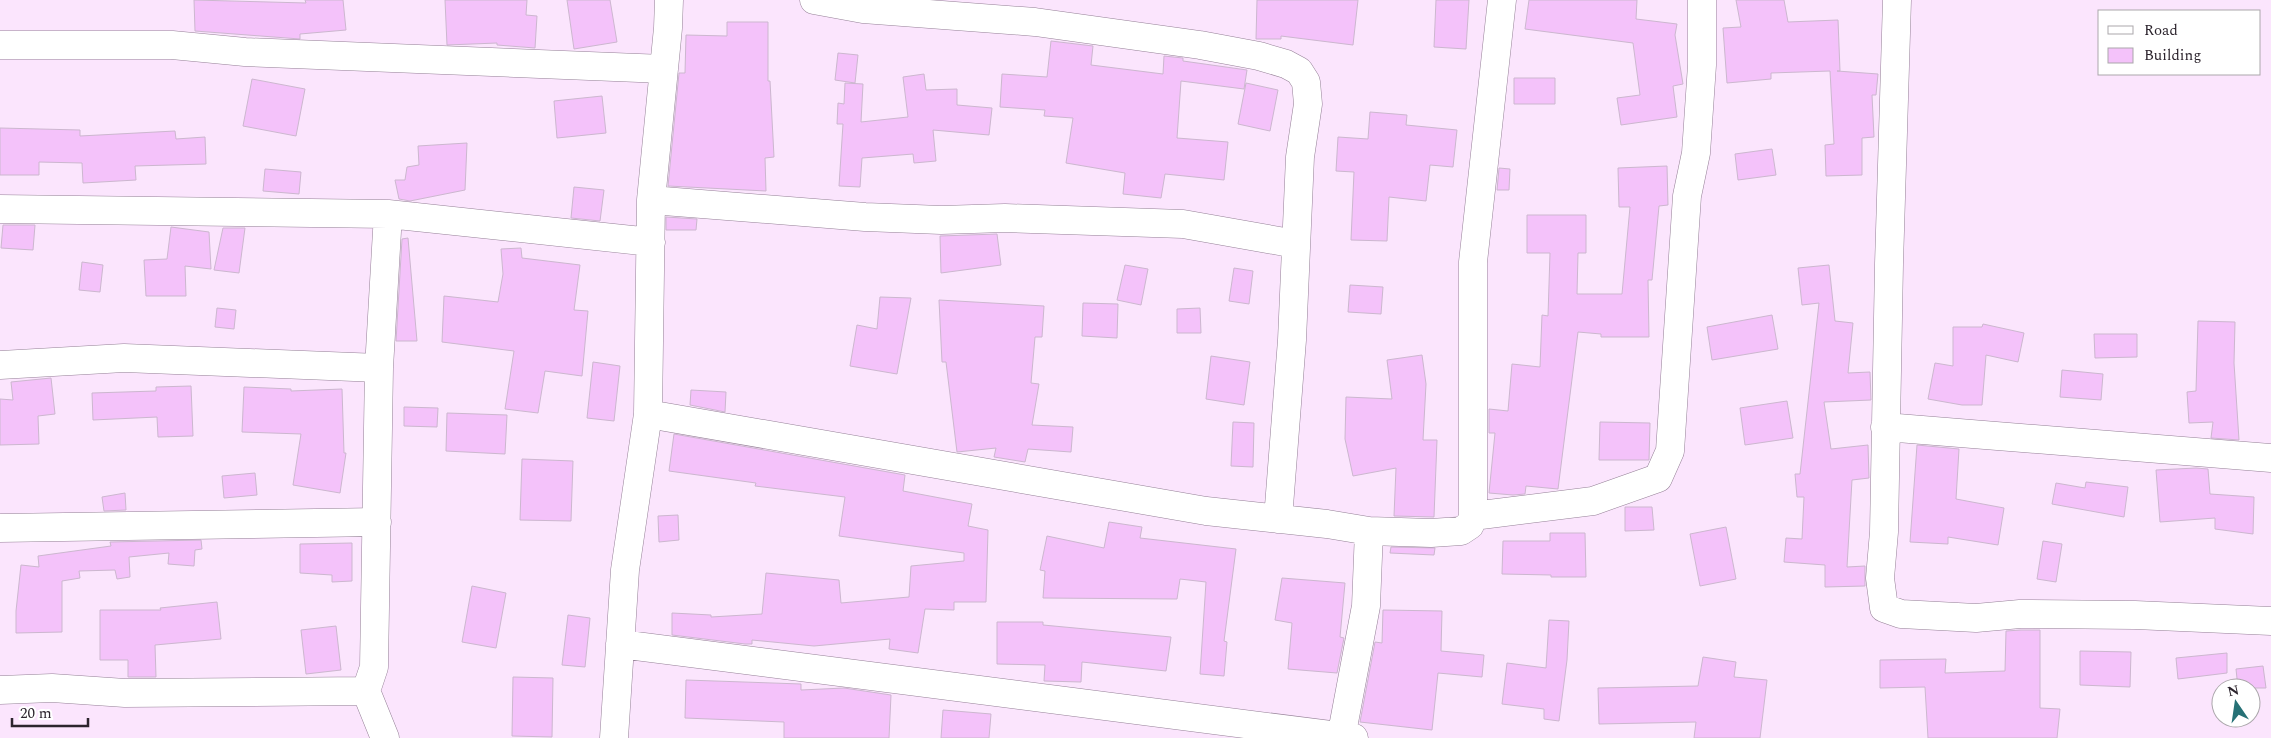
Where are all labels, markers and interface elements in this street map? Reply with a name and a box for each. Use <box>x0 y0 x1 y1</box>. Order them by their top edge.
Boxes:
legend <box>2098 10 2261 75</box>
text: Road <box>2144 19 2178 42</box>
text: Building <box>2144 44 2201 67</box>
north arrow <box>2211 678 2261 728</box>
text: N <box>2225 679 2241 702</box>
scale bar <box>12 696 89 728</box>
text: 20 m <box>20 702 52 725</box>

